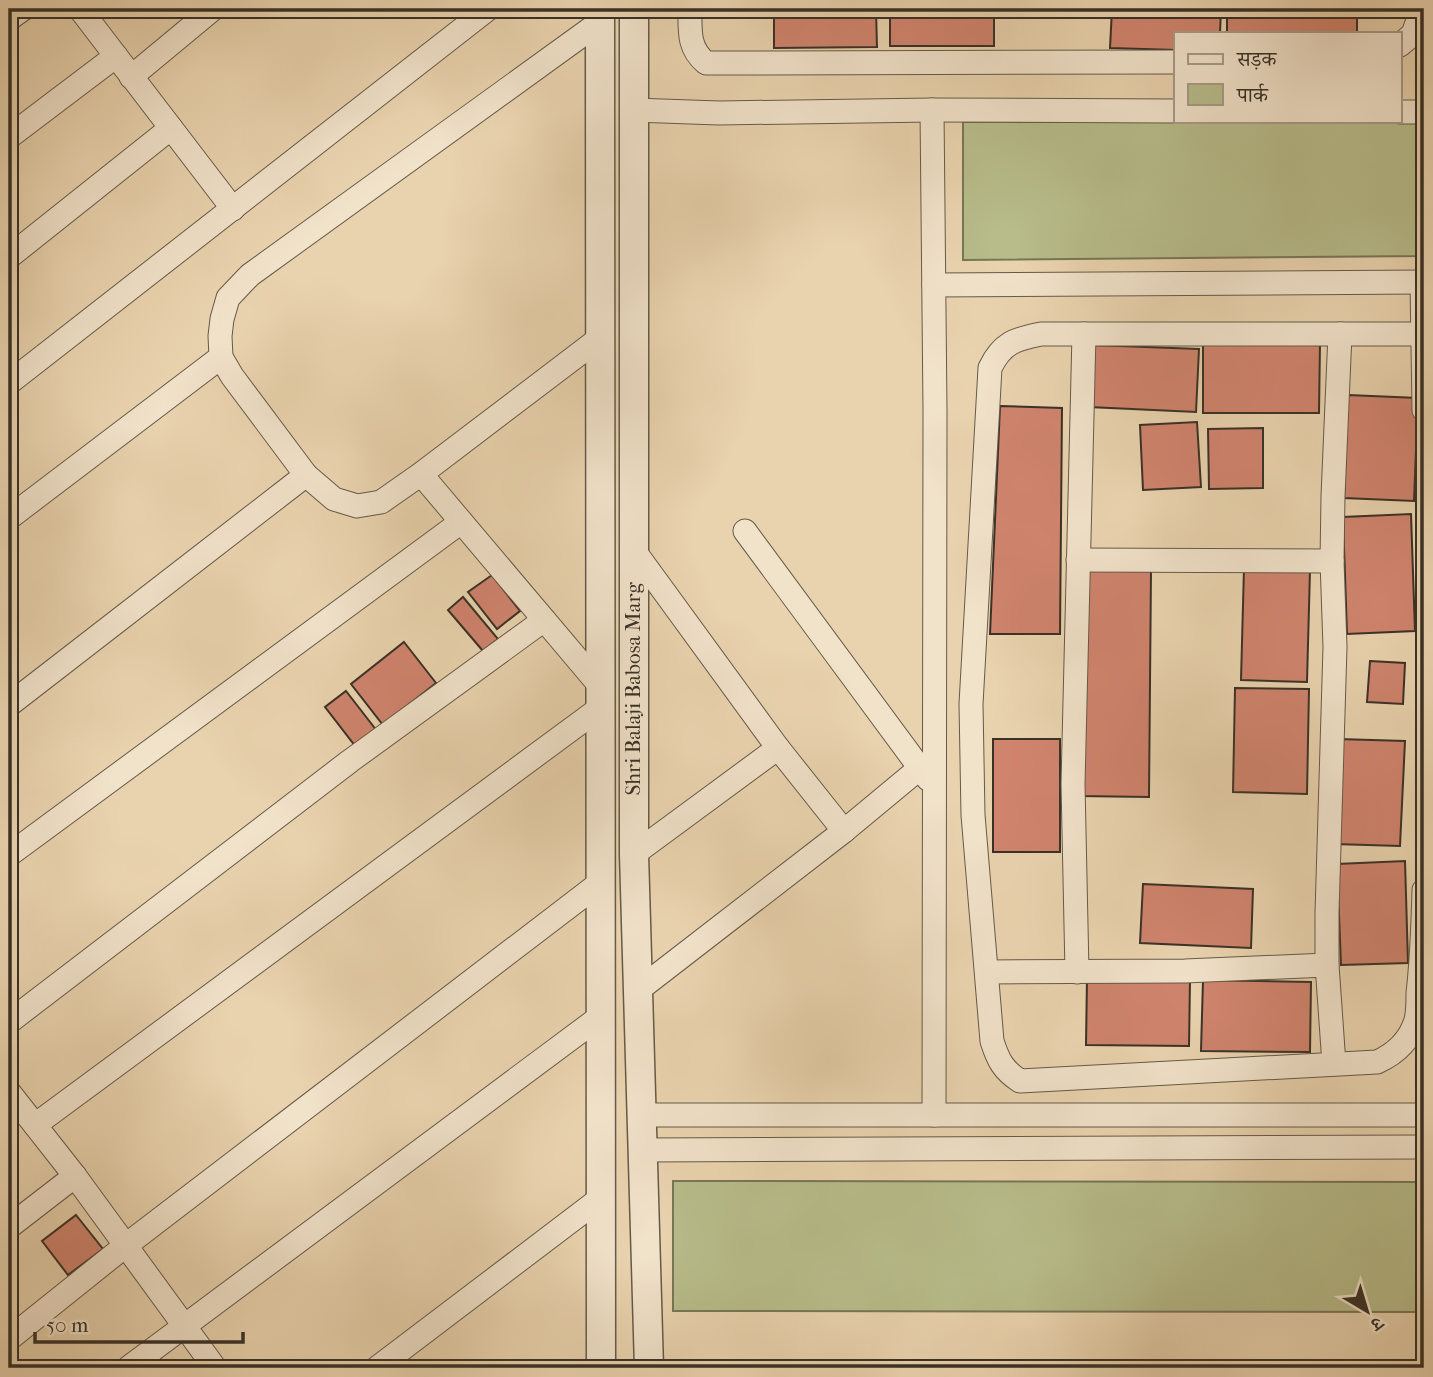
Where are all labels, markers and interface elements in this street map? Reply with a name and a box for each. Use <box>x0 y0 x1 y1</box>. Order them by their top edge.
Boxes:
legend <box>1174 32 1402 122</box>
text: सड़क <box>1236 47 1277 71</box>
text: पार्क <box>1236 83 1269 107</box>
street label: Shri Balaji Babosa Marg <box>621 582 645 796</box>
north arrow <box>1332 1276 1402 1346</box>
scale bar <box>35 1300 243 1344</box>
text: उ <box>1365 1311 1389 1336</box>
text: 50 m <box>46 1313 89 1337</box>

